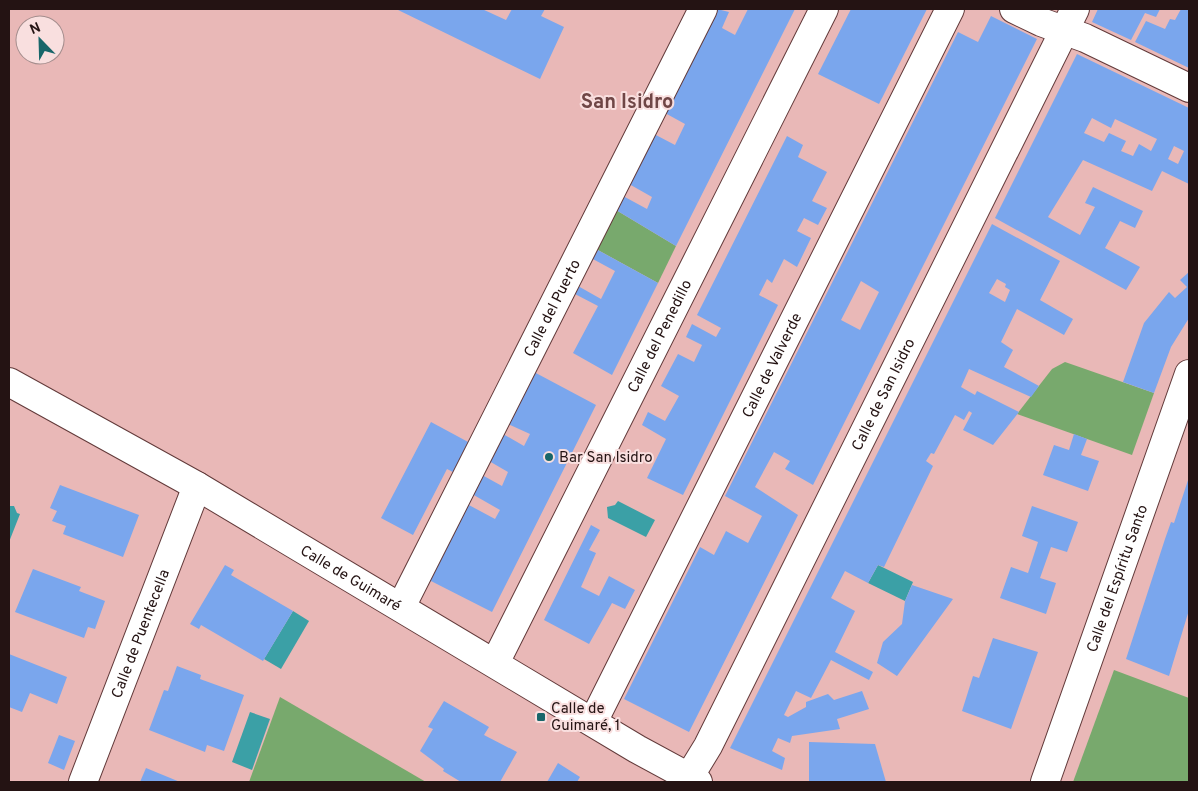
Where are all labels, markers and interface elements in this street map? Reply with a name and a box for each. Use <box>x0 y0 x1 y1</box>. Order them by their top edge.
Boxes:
north arrow <box>15 15 65 65</box>
text: N <box>28 20 43 39</box>
district label: San Isidro <box>581 90 673 116</box>
street label: Calle del Puerto <box>521 257 586 361</box>
street label: Calle del Penedillo <box>624 277 697 397</box>
street label: Calle de Valverde <box>739 310 807 422</box>
street label: Calle de San Isidro <box>848 336 920 454</box>
place label: Bar San Isidro <box>559 449 653 468</box>
marker: Bar San Isidro <box>543 451 555 463</box>
street label: Calle del Espíritu Santo <box>1084 502 1153 655</box>
street label: Calle de Guimaré <box>296 542 404 617</box>
street label: Calle de Puentecella <box>108 567 175 701</box>
place label: Calle de Guimaré, 1 <box>551 700 620 736</box>
marker: Calle de Guimaré, 1 <box>535 711 547 723</box>

